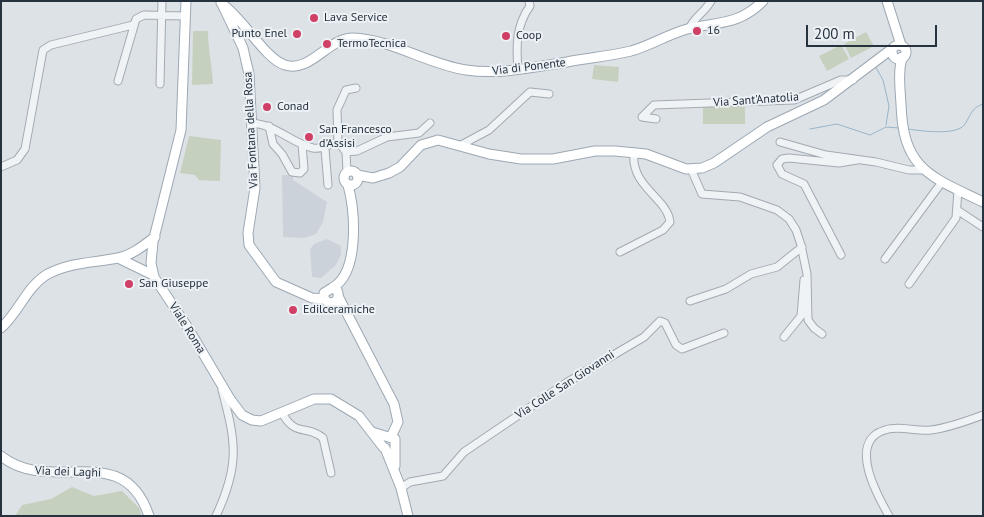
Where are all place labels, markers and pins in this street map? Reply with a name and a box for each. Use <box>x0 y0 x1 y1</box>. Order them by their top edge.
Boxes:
place label: Lava Service <box>324 11 388 25</box>
marker: Lava Service <box>308 12 320 24</box>
place label: 16 <box>707 24 720 38</box>
marker: 16 <box>691 25 703 37</box>
place label: Punto Enel <box>232 27 287 41</box>
marker: Punto Enel <box>291 28 303 40</box>
place label: Coop <box>516 29 542 43</box>
marker: Coop <box>500 30 512 42</box>
place label: TermoTecnica <box>337 37 406 51</box>
marker: TermoTecnica <box>321 38 333 50</box>
place label: Conad <box>277 100 309 114</box>
marker: Conad <box>261 101 273 113</box>
place label: San Francesco d'Assisi <box>319 123 392 151</box>
marker: San Francesco d'Assisi <box>303 131 315 143</box>
place label: San Giuseppe <box>139 277 208 291</box>
marker: San Giuseppe <box>123 278 135 290</box>
place label: Edilceramiche <box>303 303 375 317</box>
marker: Edilceramiche <box>287 304 299 316</box>

